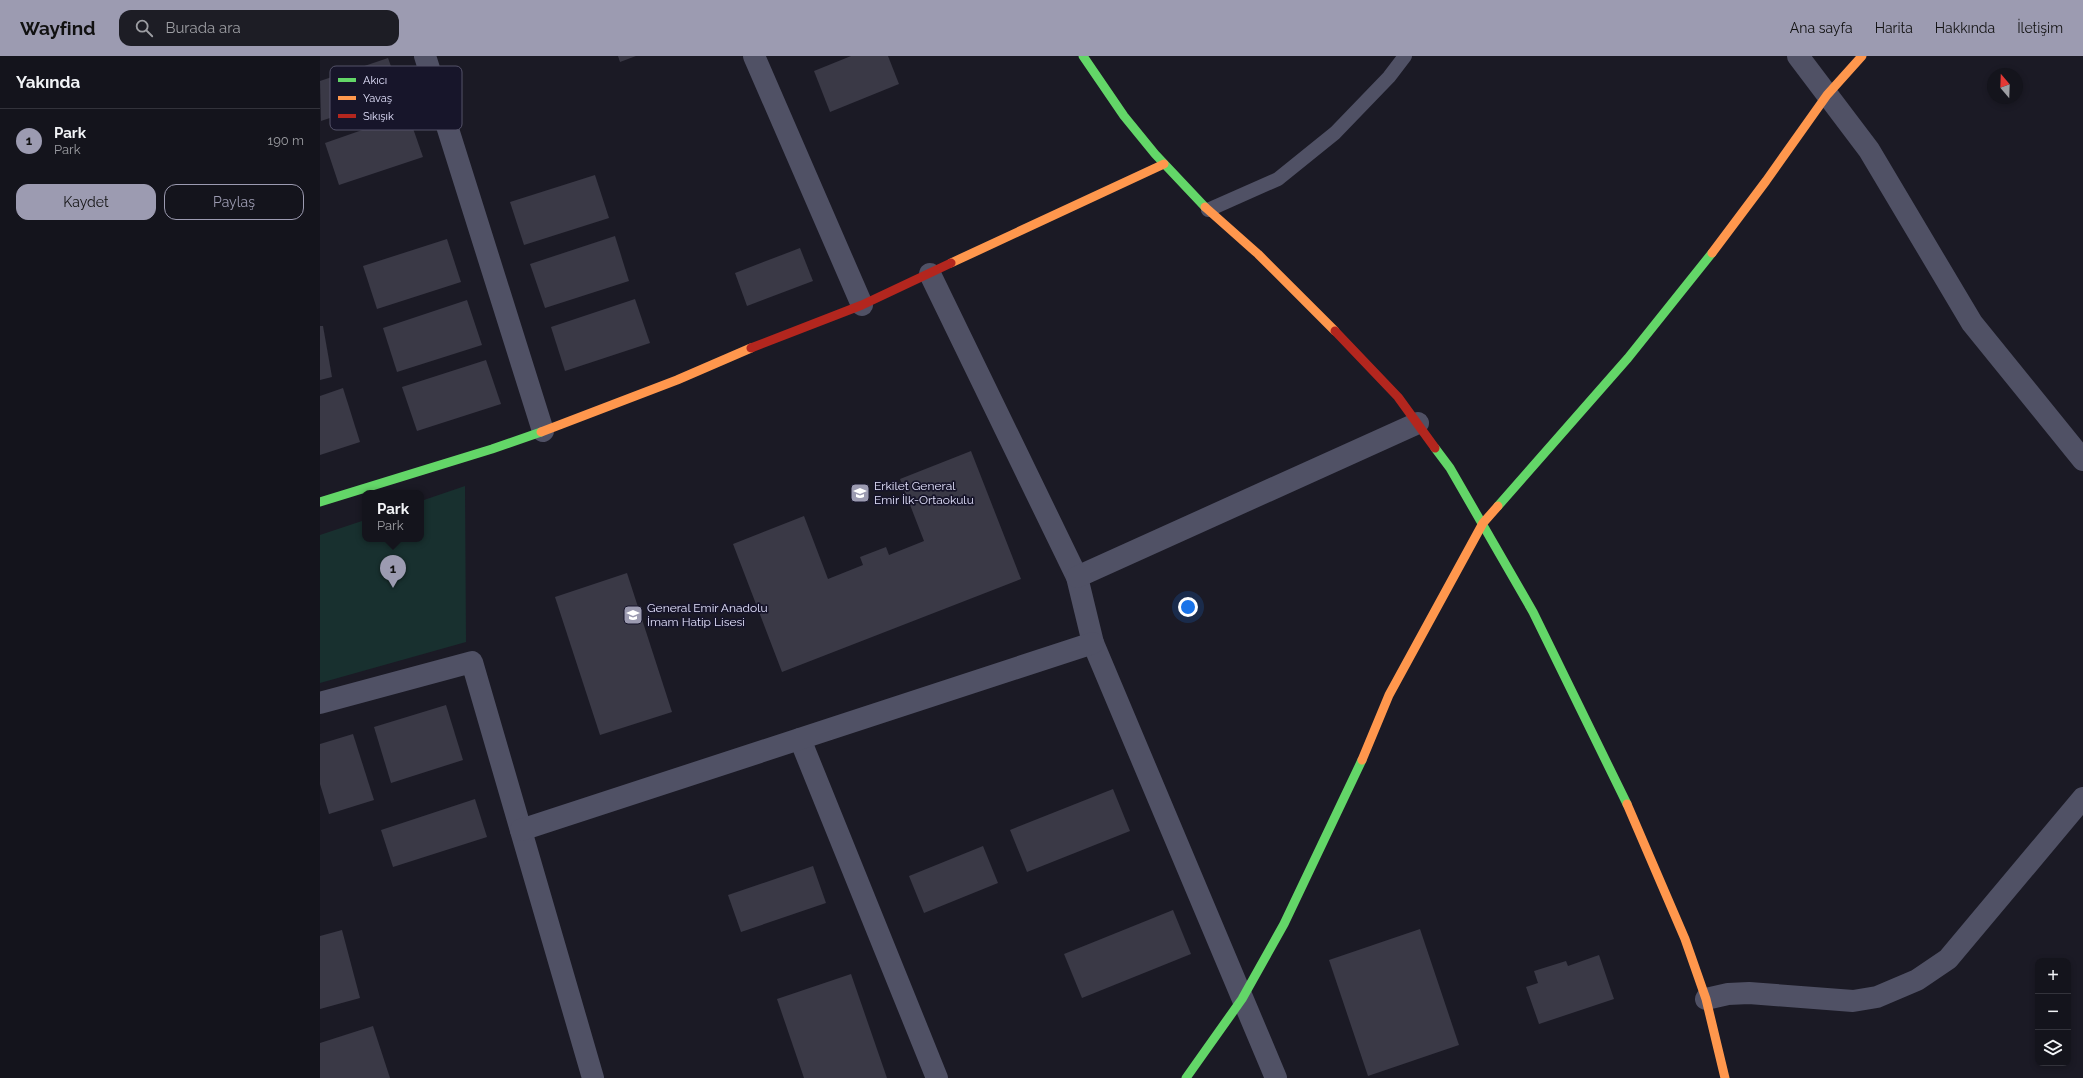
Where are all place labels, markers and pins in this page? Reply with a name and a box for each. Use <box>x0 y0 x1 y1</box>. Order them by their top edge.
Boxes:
place label: Erkilet General Emir İlk-Ortaokulu <box>874 479 974 507</box>
school or university icon: Erkilet General Emir İlk-Ortaokulu <box>849 482 871 504</box>
pin: 1 <box>380 555 406 588</box>
place label: General Emir Anadolu İmam Hatip Lisesi <box>647 601 768 629</box>
school or university icon: General Emir Anadolu İmam Hatip Lisesi <box>622 604 644 626</box>

